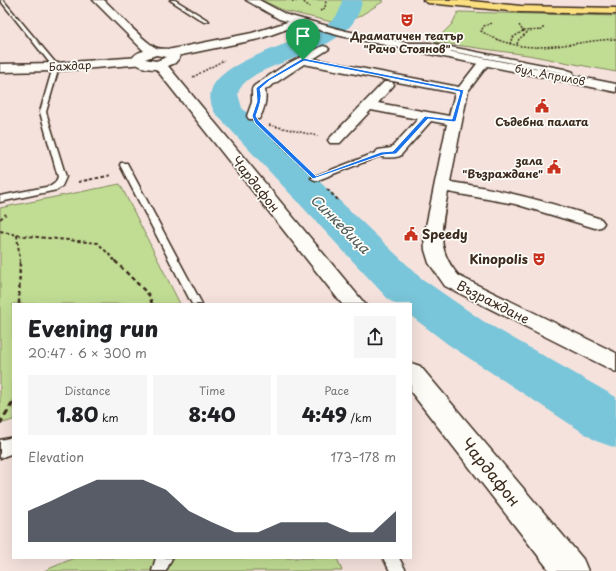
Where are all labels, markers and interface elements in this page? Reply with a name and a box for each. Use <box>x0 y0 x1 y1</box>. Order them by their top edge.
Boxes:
theatre icon: Драматичен театър "Рачо Стоянов" <box>399 12 415 28</box>
pin <box>286 19 320 60</box>
icon: arrive <box>292 25 314 47</box>
place label: Драматичен театър "Рачо Стоянов" <box>350 27 464 57</box>
street label: Баждар <box>48 56 92 75</box>
street label: бул. Априлов <box>513 59 587 90</box>
public building icon: Съдебна палата <box>534 98 550 114</box>
place label: Съдебна палата <box>495 113 589 130</box>
street label: Чардафон <box>228 152 285 216</box>
place label: зала "Възраждане" <box>462 152 543 182</box>
public building icon: зала "Възраждане" <box>546 159 562 175</box>
water label: Синкевица <box>306 189 376 259</box>
place label: Speedy <box>422 224 468 243</box>
public building icon: Speedy <box>403 226 419 242</box>
place label: Kinopolis <box>469 249 528 268</box>
theatre icon: Kinopolis <box>531 251 547 267</box>
street label: Възраждане <box>454 275 533 328</box>
text: Evening run <box>28 311 158 344</box>
button: share <box>354 316 396 358</box>
text: 20:47 · 6 × 300 m <box>28 343 147 362</box>
text: Distance <box>64 382 110 399</box>
text: Time <box>199 382 225 399</box>
text: Pace <box>324 382 349 399</box>
text: 1.80 <box>56 399 98 429</box>
text: 8:40 <box>188 399 236 429</box>
text: 4:49 <box>302 399 347 429</box>
text: km <box>98 409 119 426</box>
text: /km <box>347 409 372 426</box>
street label: Чардафон <box>456 432 527 511</box>
text: Elevation <box>28 447 84 466</box>
text: 173–178 m <box>330 447 396 466</box>

